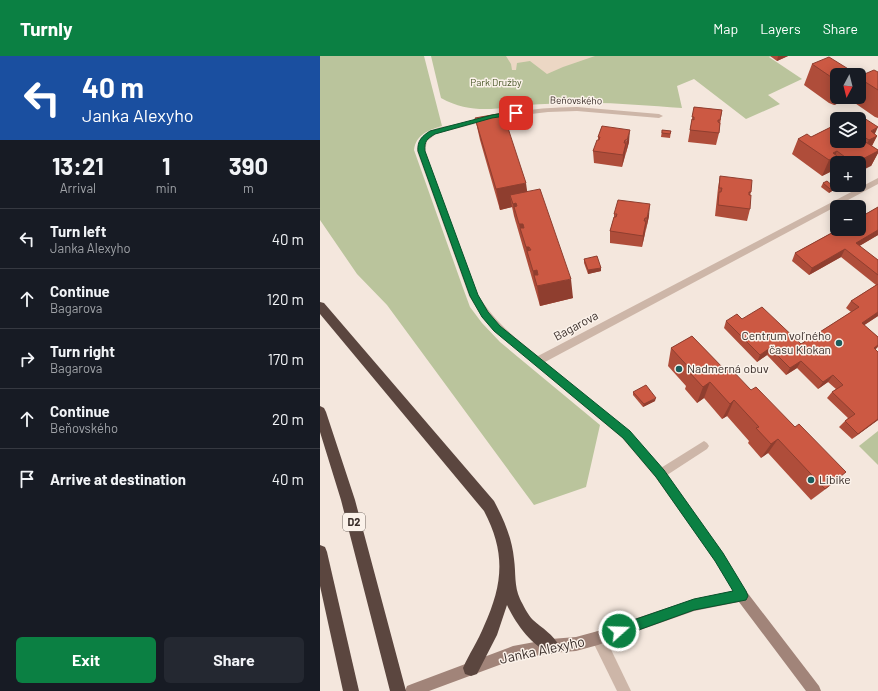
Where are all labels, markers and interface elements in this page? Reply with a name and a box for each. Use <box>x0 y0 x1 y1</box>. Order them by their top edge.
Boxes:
text: Turnly <box>20 17 72 40</box>
text: Map <box>713 20 738 37</box>
text: Layers <box>760 20 801 37</box>
text: Share <box>823 20 858 37</box>
north arrow <box>830 68 866 104</box>
map controls <box>830 68 866 236</box>
text: 40 m <box>82 70 144 104</box>
icon: left <box>16 72 68 124</box>
park label: Park Družby <box>470 76 522 88</box>
street label: Beňovského <box>550 94 602 106</box>
pin <box>499 96 533 130</box>
icon: arrive <box>505 102 527 124</box>
text: Janka Alexyho <box>82 104 194 126</box>
button: layers <box>830 112 866 148</box>
text: 13:21 <box>52 151 104 180</box>
text: 1 <box>162 151 171 180</box>
text: 390 <box>229 151 268 180</box>
button: + <box>830 156 866 192</box>
text: Arrival <box>60 180 96 196</box>
text: min <box>156 180 177 196</box>
text: m <box>243 180 254 196</box>
button: − <box>830 200 866 236</box>
text: Turn left <box>50 222 106 240</box>
icon: left <box>16 228 38 250</box>
text: 40 m <box>272 230 304 248</box>
text: Janka Alexyho <box>50 240 131 256</box>
text: Continue <box>50 282 110 300</box>
icon: ahead <box>16 288 38 310</box>
text: 120 m <box>267 290 304 308</box>
text: Bagarova <box>50 300 102 316</box>
street label: Bagarova <box>551 308 600 343</box>
place label: Centrum voľného času Klokan <box>741 328 831 356</box>
marker: Centrum voľného času Klokan <box>834 338 844 348</box>
text: Turn right <box>50 342 115 360</box>
icon: right <box>16 348 38 370</box>
text: 170 m <box>268 350 304 368</box>
text: Bagarova <box>50 360 102 376</box>
place label: Nadmerná obuv <box>687 361 769 375</box>
marker: Nadmerná obuv <box>674 364 684 374</box>
text: Continue <box>50 402 110 420</box>
icon: ahead <box>16 408 38 430</box>
text: 20 m <box>272 410 304 428</box>
text: Beňovského <box>50 420 118 436</box>
icon: arrive <box>16 468 38 490</box>
text: Arrive at destination <box>50 470 186 488</box>
text: 40 m <box>272 470 304 488</box>
place label: Libike <box>819 472 851 486</box>
marker: Libike <box>806 475 816 485</box>
road number: D2 <box>343 513 365 531</box>
position arrow <box>598 610 640 652</box>
street label: Janka Alexyho <box>498 632 586 667</box>
button: Exit <box>16 637 156 683</box>
button: Share <box>164 637 304 683</box>

